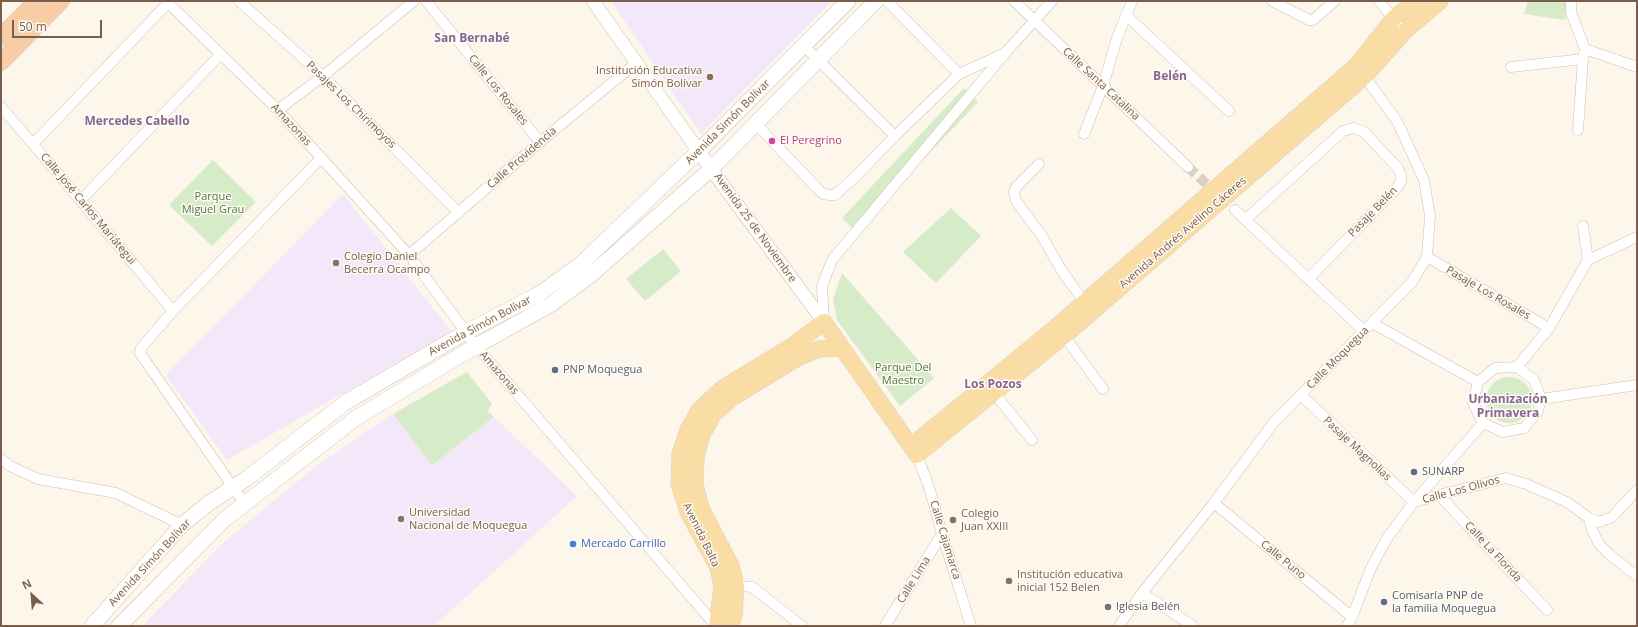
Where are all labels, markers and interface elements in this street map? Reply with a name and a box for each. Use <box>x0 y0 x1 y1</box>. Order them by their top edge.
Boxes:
scale bar <box>14 12 104 38</box>
text: 50 m <box>19 18 47 35</box>
district label: San Bernabé <box>434 32 510 46</box>
street label: Calle Santa Catalina <box>1060 45 1142 123</box>
street label: Calle Los Rosales <box>465 52 531 128</box>
street label: Pasajes Los Chirimoyos <box>303 59 399 151</box>
place label: Institución Educativa Simón Bolívar <box>596 64 702 90</box>
district label: Belén <box>1153 70 1187 84</box>
marker: Institución Educativa Simón Bolívar <box>705 72 715 82</box>
street label: Avenida Simón Bolívar <box>683 77 773 167</box>
street label: Amazonas <box>268 101 314 149</box>
district label: Mercedes Cabello <box>84 115 190 129</box>
street label: Calle Providencia <box>485 124 559 192</box>
place label: El Peregrino <box>780 134 842 148</box>
marker: El Peregrino <box>767 136 777 146</box>
street label: Calle José Carlos Mariátegui <box>37 151 139 267</box>
street label: Avenida 25 de Noviembre <box>711 171 799 285</box>
street label: Avenida Andrés Avelino Cáceres <box>1117 174 1249 292</box>
street label: Pasaje Belén <box>1346 184 1400 240</box>
park label: Parque Miguel Grau <box>182 190 244 216</box>
place label: Colegio Daniel Becerra Ocampo <box>344 250 430 276</box>
marker: Colegio Daniel Becerra Ocampo <box>331 258 341 268</box>
street label: Pasaje Los Rosales <box>1443 263 1533 323</box>
street label: Avenida Simón Bolívar <box>426 293 534 359</box>
street label: Calle Moquegua <box>1304 324 1372 392</box>
street label: Amazonas <box>477 349 521 397</box>
park label: Parque Del Maestro <box>875 361 931 387</box>
place label: PNP Moquegua <box>563 363 642 377</box>
marker: PNP Moquegua <box>550 365 560 375</box>
district label: Los Pozos <box>964 378 1022 392</box>
district label: Urbanización Primavera <box>1468 393 1548 421</box>
street label: Pasaje Magnolias <box>1320 414 1394 484</box>
place label: SUNARP <box>1422 465 1465 479</box>
marker: SUNARP <box>1409 467 1419 477</box>
street label: Calle Los Olivos <box>1421 473 1501 507</box>
street label: Calle Cajamarca <box>927 499 963 581</box>
street label: Avenida Balta <box>680 501 722 569</box>
place label: Universidad Nacional de Moquegua <box>409 506 527 532</box>
place label: Colegio Juan XXIII <box>961 507 1008 533</box>
marker: Universidad Nacional de Moquegua <box>396 514 406 524</box>
marker: Colegio Juan XXIII <box>948 515 958 525</box>
street label: Avenida Simón Bolívar <box>106 517 194 609</box>
street label: Calle La Florida <box>1462 519 1524 585</box>
place label: Mercado Carrillo <box>581 537 666 551</box>
street label: Calle Puno <box>1258 538 1308 582</box>
marker: Mercado Carrillo <box>568 539 578 549</box>
street label: Calle Lima <box>895 554 933 606</box>
place label: Institución educativa inicial 152 Belen <box>1017 568 1123 594</box>
north arrow <box>12 575 52 615</box>
text: N <box>19 575 34 592</box>
marker: Institución educativa inicial 152 Belen <box>1004 576 1014 586</box>
place label: Comisaría PNP de la familia Moquegua <box>1392 589 1496 615</box>
marker: Comisaría PNP de la familia Moquegua <box>1379 597 1389 607</box>
place label: Iglesia Belén <box>1116 600 1180 614</box>
marker: Iglesia Belén <box>1103 602 1113 612</box>

